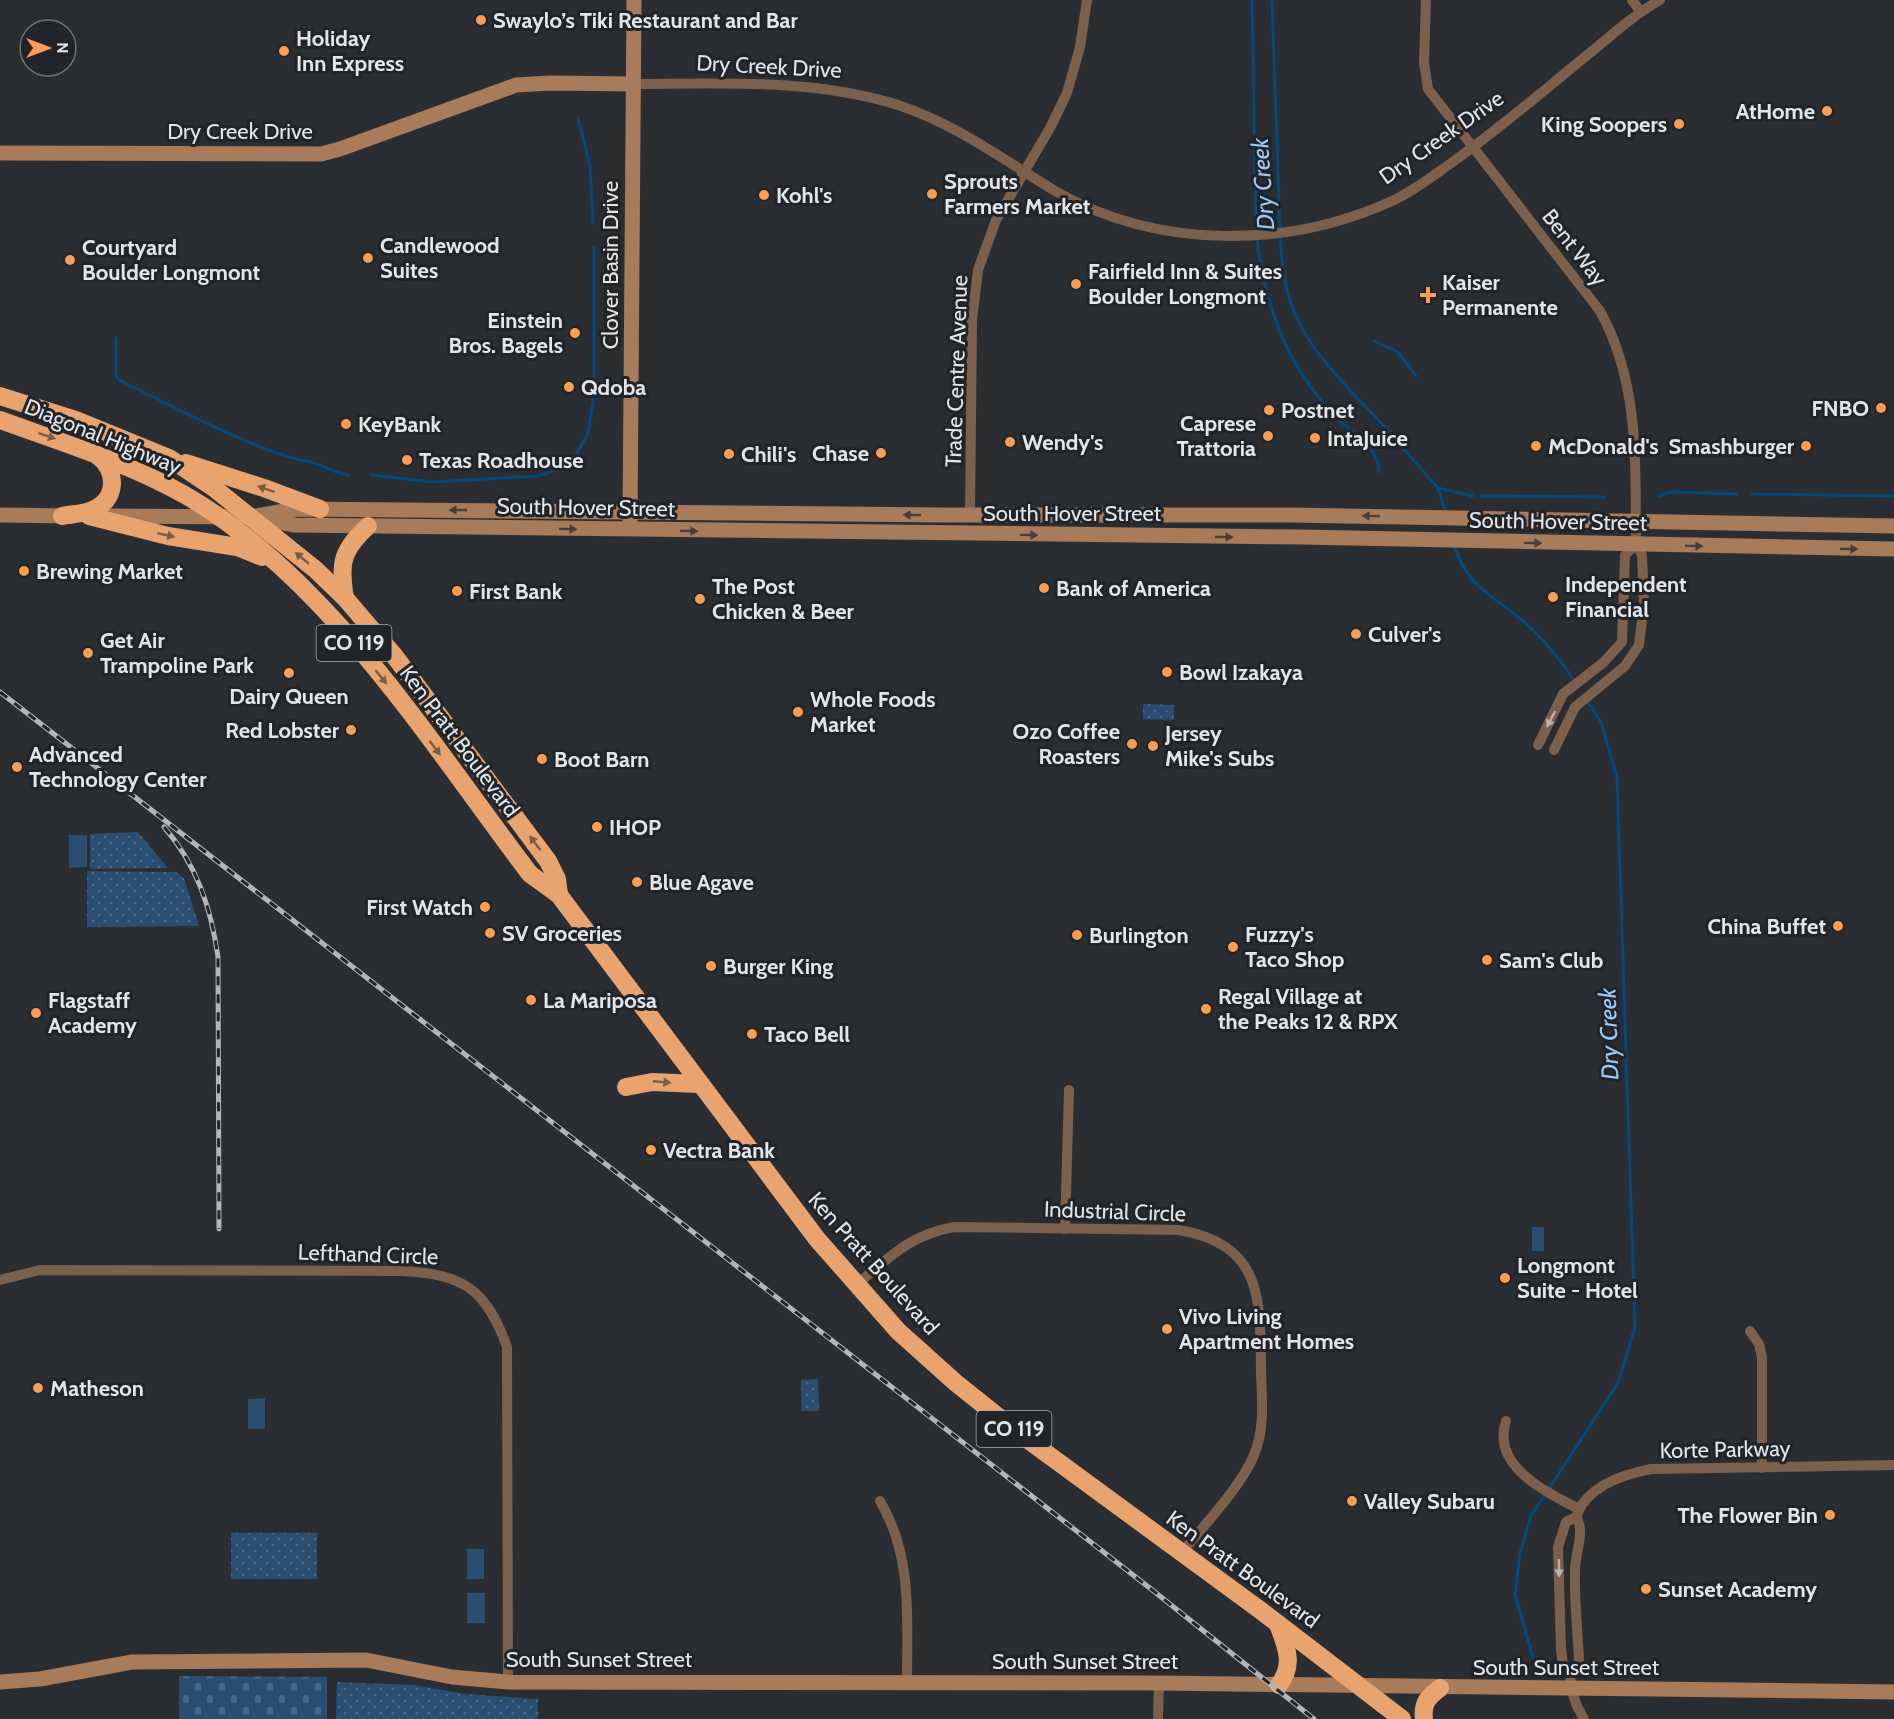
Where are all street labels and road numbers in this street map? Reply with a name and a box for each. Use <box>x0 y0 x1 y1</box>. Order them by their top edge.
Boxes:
street label: Dry Creek Drive <box>696 49 842 84</box>
street label: Dry Creek Drive <box>1374 85 1509 190</box>
street label: Dry Creek Drive <box>167 118 313 145</box>
street label: Clover Basin Drive <box>597 181 624 349</box>
street label: Bent Way <box>1536 204 1613 291</box>
street label: Trade Centre Avenue <box>940 274 973 468</box>
street label: Diagonal Highway <box>20 393 185 480</box>
street label: South Hover Street <box>497 492 676 523</box>
street label: South Hover Street <box>983 500 1162 527</box>
street label: South Hover Street <box>1469 506 1648 537</box>
road number: CO 119 <box>316 625 392 661</box>
street label: Ken Pratt Boulevard <box>394 660 525 822</box>
street label: Ken Pratt Boulevard <box>802 1186 945 1340</box>
street label: Industrial Circle <box>1043 1196 1187 1227</box>
street label: Lefthand Circle <box>297 1239 439 1270</box>
road number: CO 119 <box>976 1411 1052 1447</box>
street label: Korte Parkway <box>1659 1435 1791 1464</box>
street label: Ken Pratt Boulevard <box>1161 1505 1325 1634</box>
street label: South Sunset Street <box>506 1646 693 1673</box>
street label: South Sunset Street <box>992 1648 1179 1675</box>
street label: South Sunset Street <box>1473 1654 1660 1681</box>

